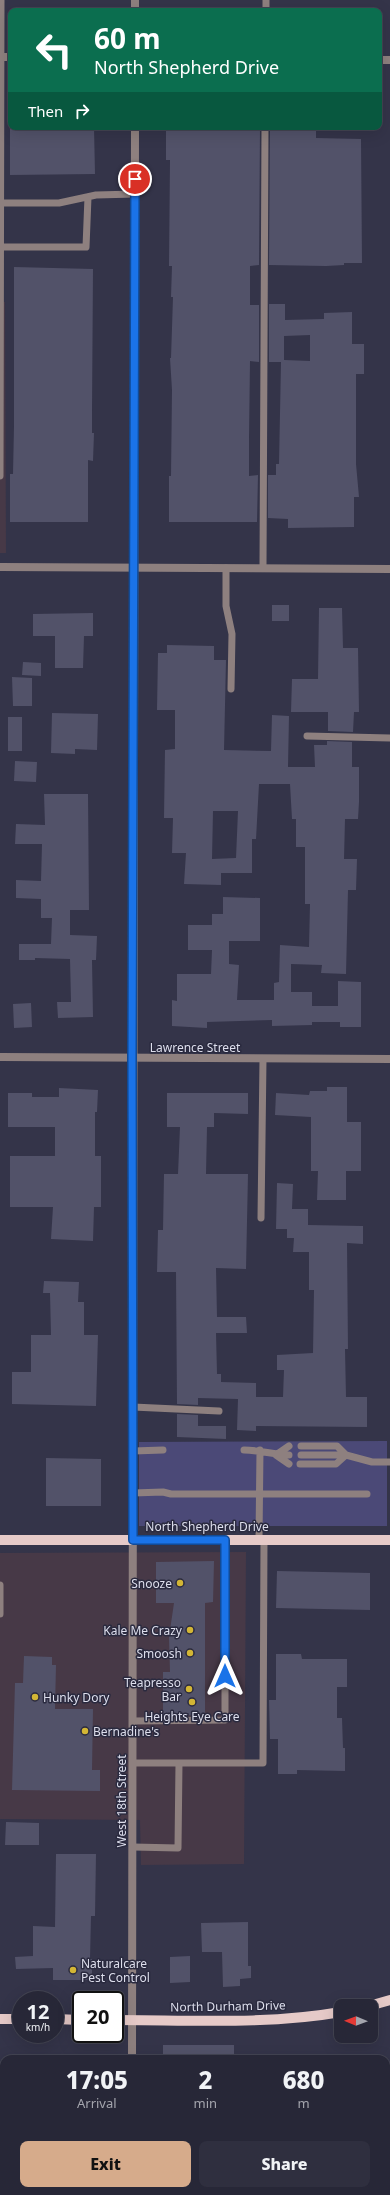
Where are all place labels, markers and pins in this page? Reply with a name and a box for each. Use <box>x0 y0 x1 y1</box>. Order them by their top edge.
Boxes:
pin <box>118 162 152 196</box>
place label: Snooze <box>131 1575 172 1592</box>
marker: Snooze <box>175 1578 185 1588</box>
place label: Kale Me Crazy <box>103 1622 183 1639</box>
marker: Kale Me Crazy <box>185 1625 195 1635</box>
place label: Smoosh <box>137 1645 182 1662</box>
marker: Smoosh <box>185 1648 195 1658</box>
place label: Teapresso Bar <box>124 1674 181 1705</box>
marker: Teapresso Bar <box>184 1684 194 1694</box>
place label: Hunky Dory <box>43 1689 110 1706</box>
marker: Hunky Dory <box>30 1692 40 1702</box>
marker: Heights Eye Care <box>187 1697 197 1707</box>
place label: Heights Eye Care <box>144 1708 240 1725</box>
place label: Bernadine's <box>93 1723 160 1740</box>
marker: Bernadine's <box>80 1726 90 1736</box>
place label: Naturalcare Pest Control <box>81 1955 150 1986</box>
marker: Naturalcare Pest Control <box>68 1965 78 1975</box>

